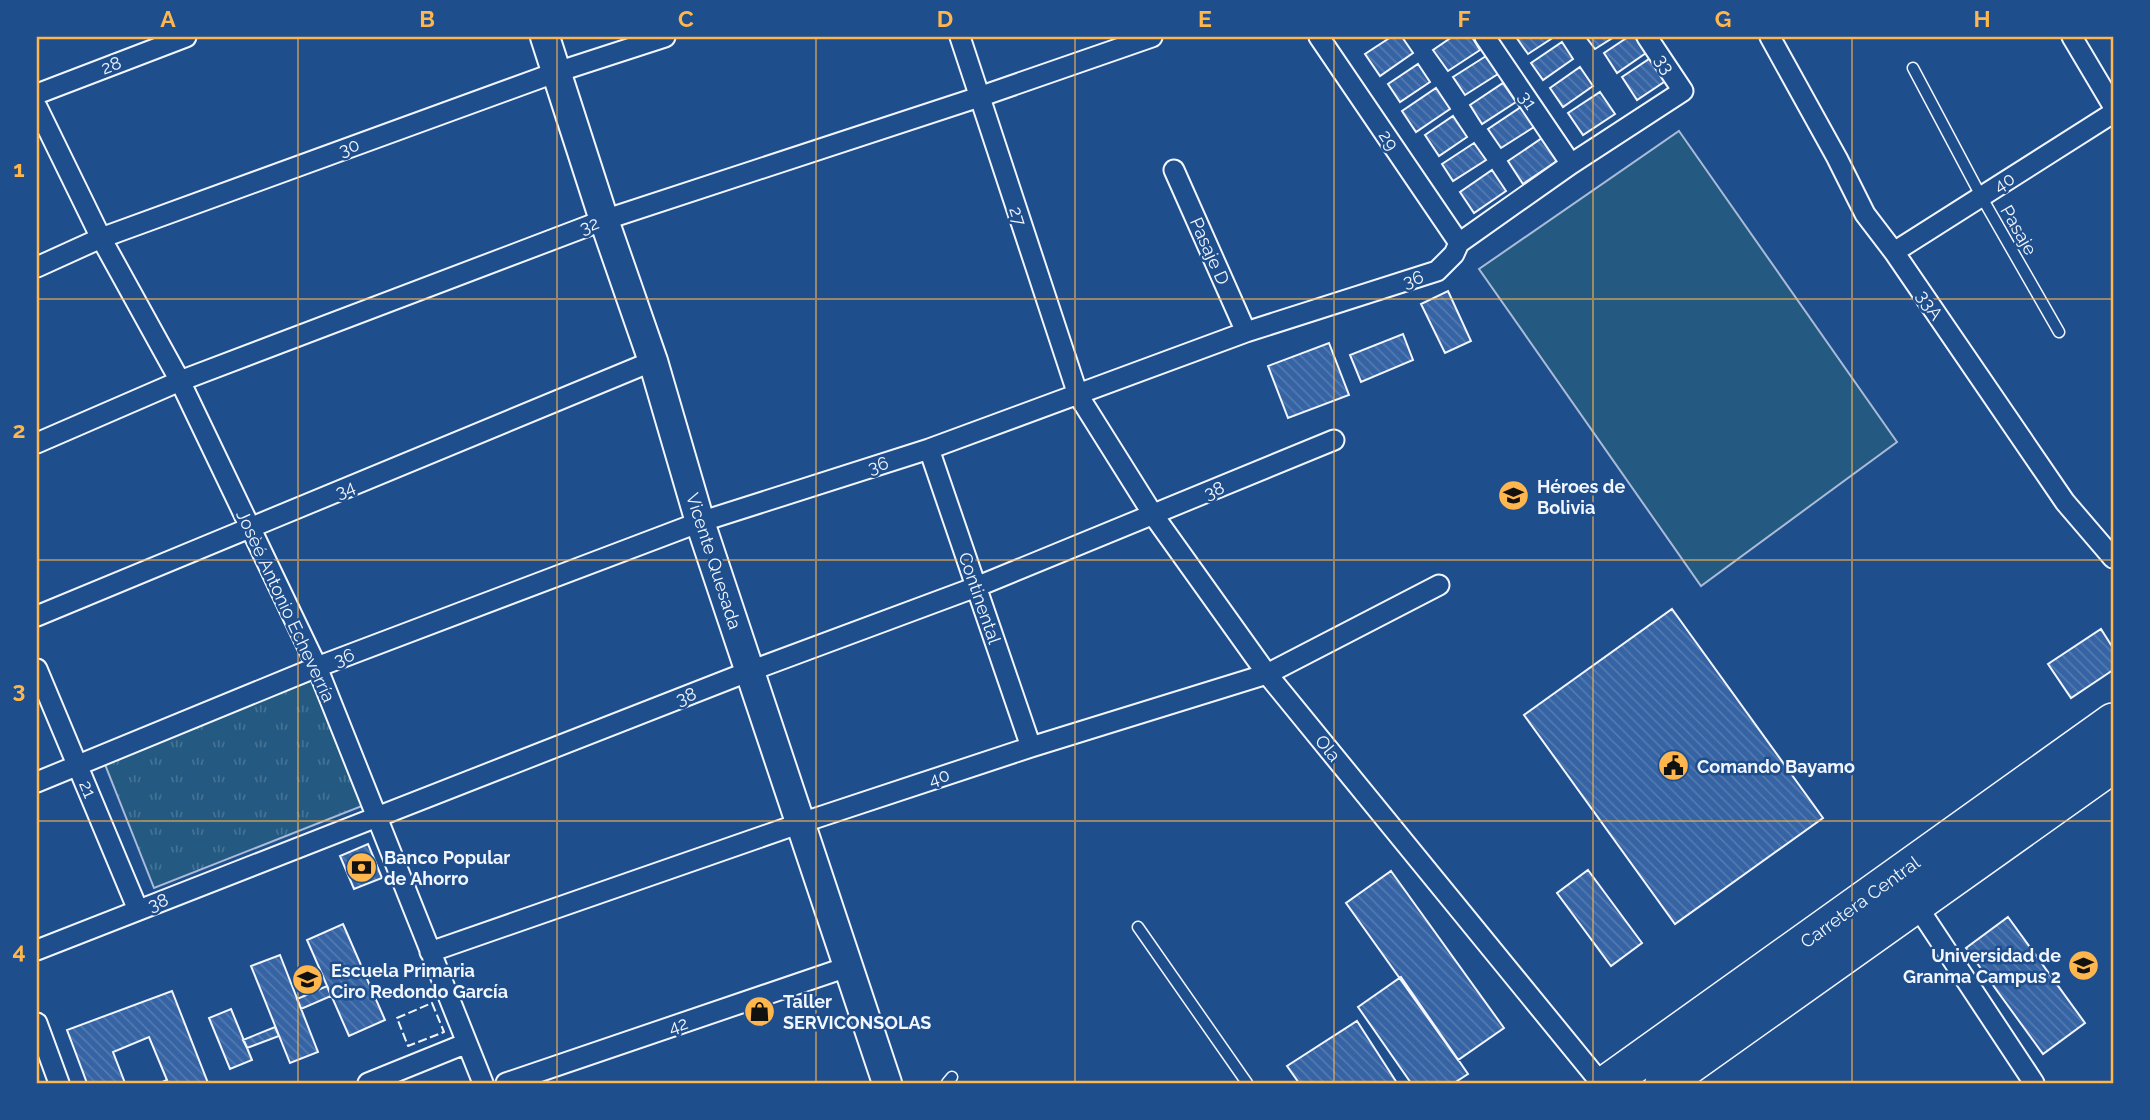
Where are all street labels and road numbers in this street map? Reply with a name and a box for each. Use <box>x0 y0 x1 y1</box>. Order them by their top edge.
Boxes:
street label: 33 <box>1651 50 1679 78</box>
street label: 28 <box>98 52 124 78</box>
street label: 31 <box>1514 87 1542 113</box>
street label: 29 <box>1375 126 1403 154</box>
street label: 30 <box>336 134 362 160</box>
street label: 40 <box>1990 168 2018 196</box>
street label: Pasaje <box>1996 201 2042 259</box>
street label: 27 <box>1005 204 1031 229</box>
street label: 32 <box>576 212 602 238</box>
street label: Pasaje D <box>1186 214 1234 288</box>
street label: 36 <box>1400 266 1426 292</box>
street label: 33A <box>1913 286 1947 324</box>
street label: 36 <box>865 452 891 478</box>
street label: 34 <box>332 476 358 502</box>
street label: 38 <box>1201 476 1227 504</box>
street label: Vicente Quesada <box>682 490 746 632</box>
street label: Josèé Antonio Echeverría <box>232 507 340 705</box>
street label: Continental <box>955 549 1006 647</box>
street label: 36 <box>331 643 357 670</box>
street label: 38 <box>673 683 699 709</box>
street label: Ola <box>1311 730 1345 766</box>
street label: 40 <box>926 764 952 790</box>
street label: 21 <box>75 777 101 801</box>
street label: Carretera Central <box>1796 852 1924 952</box>
street label: 38 <box>145 889 171 915</box>
street label: 42 <box>665 1012 691 1038</box>

